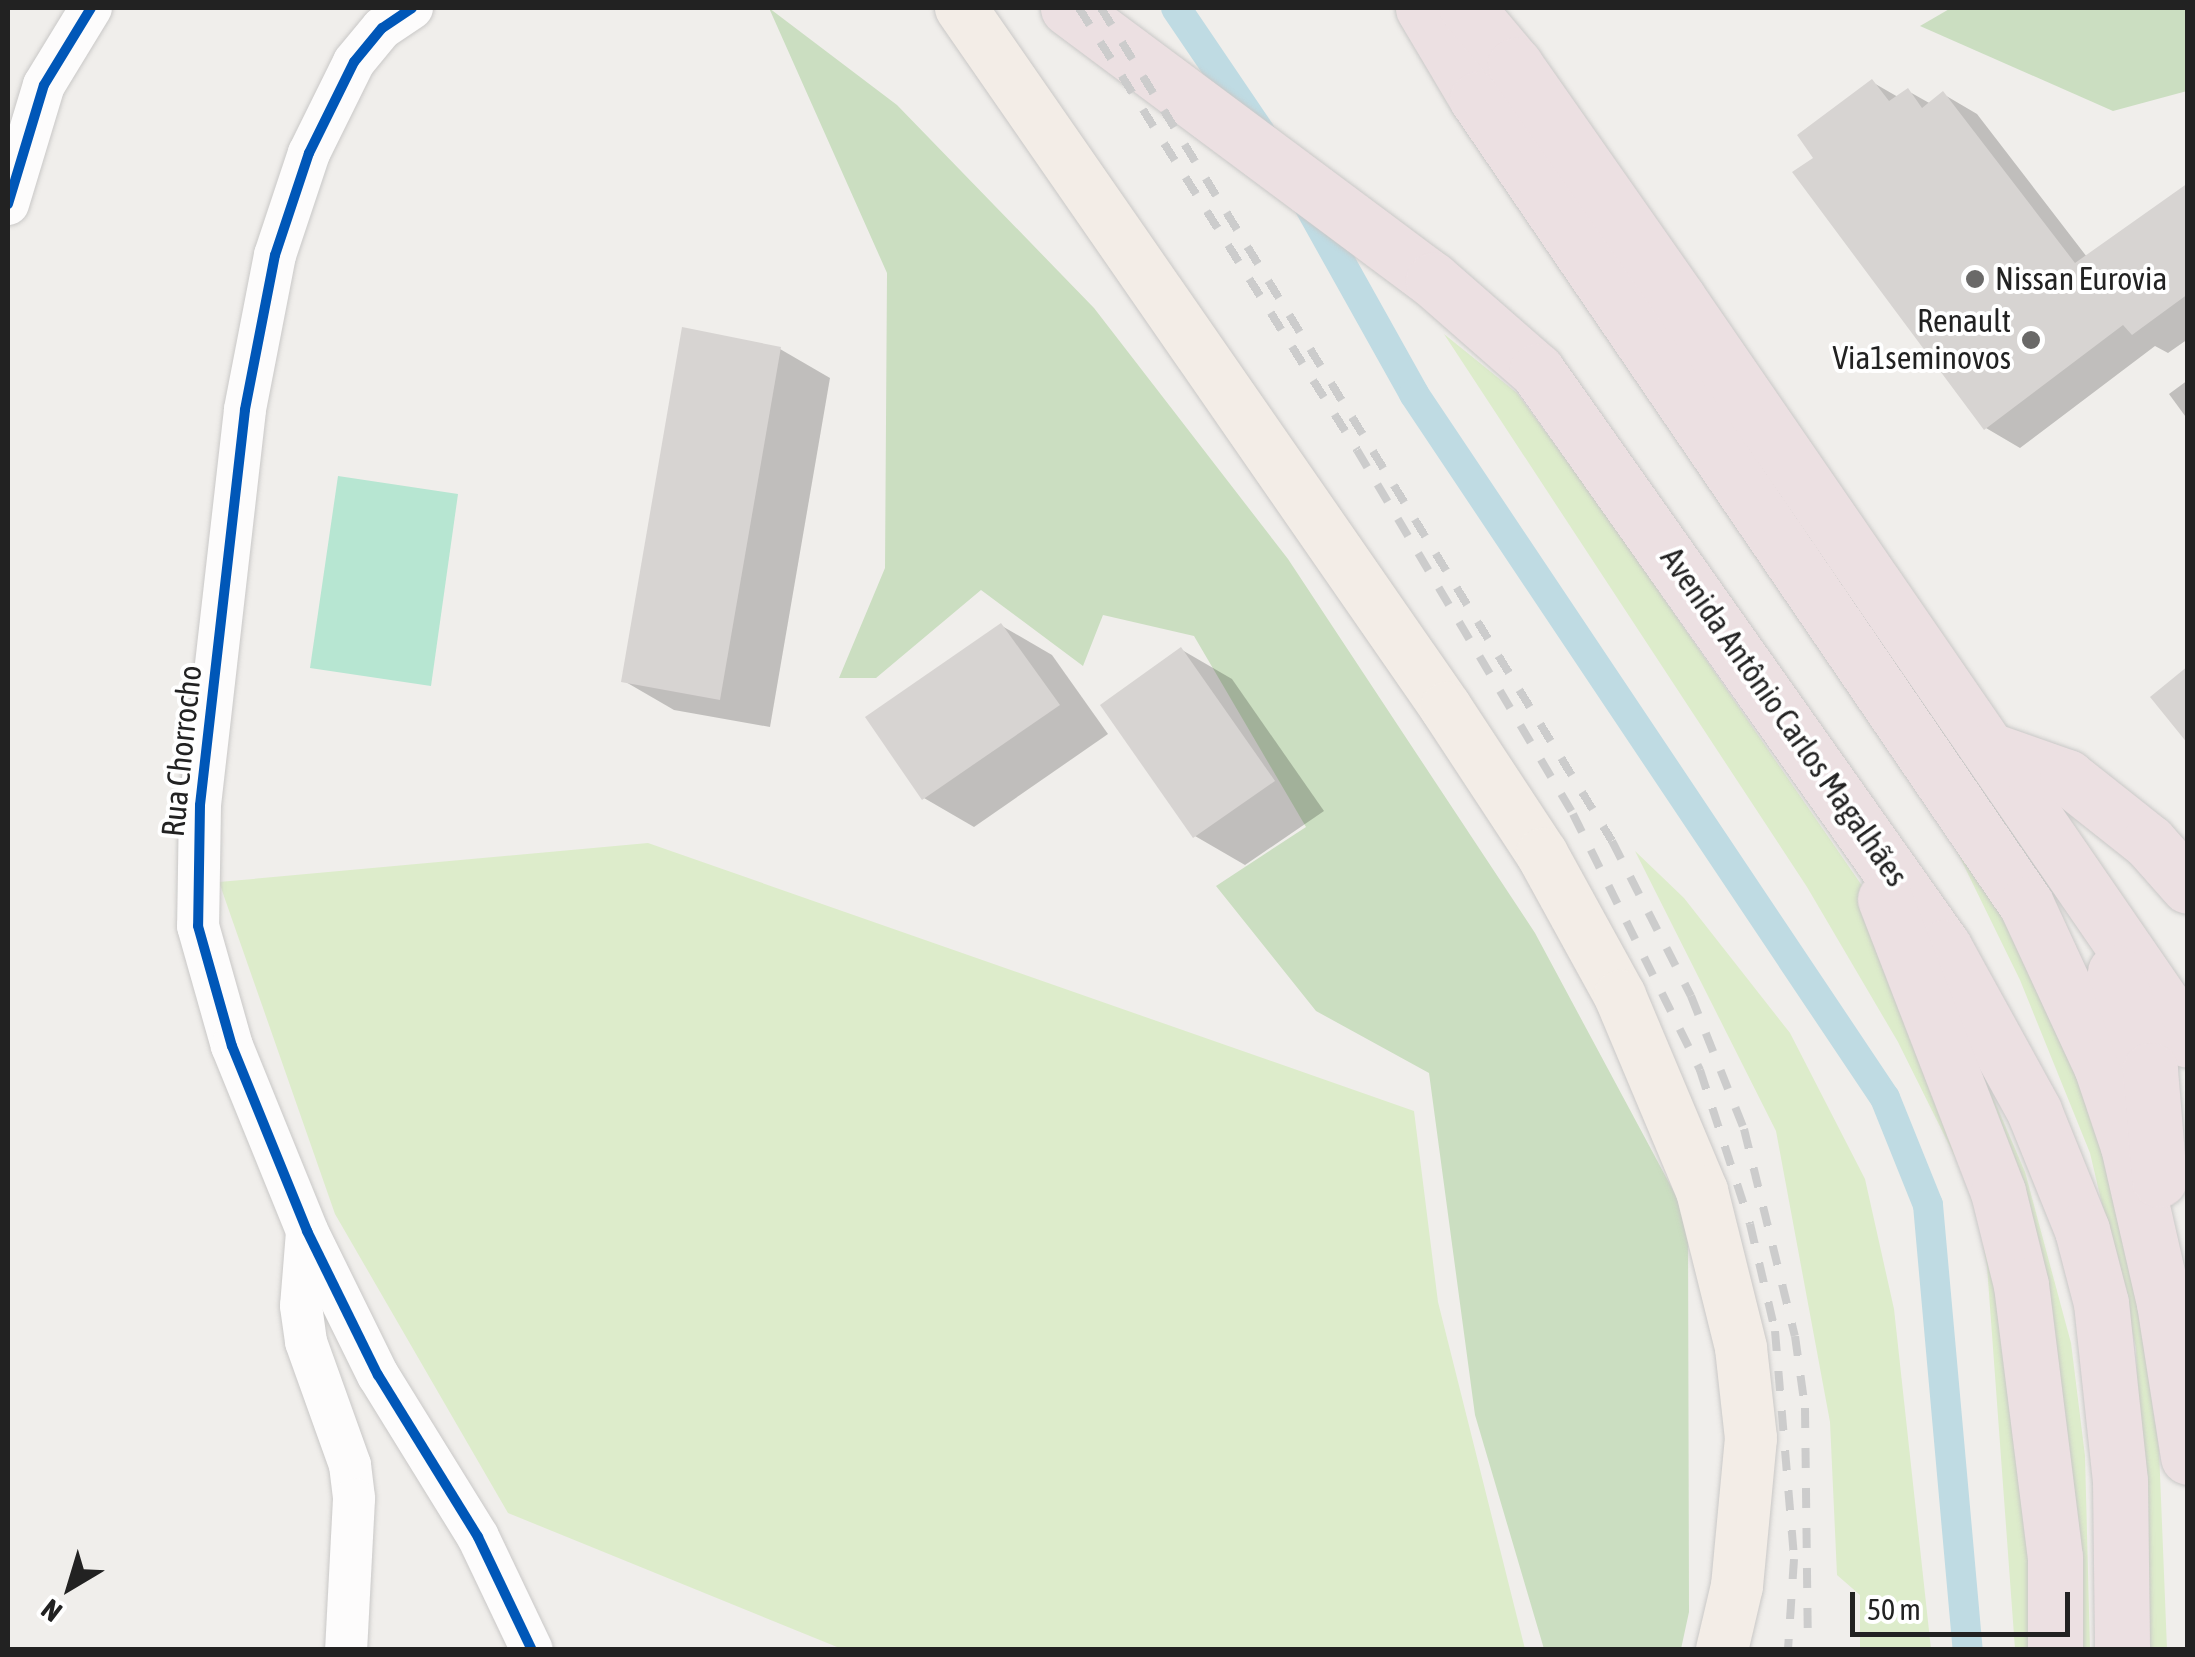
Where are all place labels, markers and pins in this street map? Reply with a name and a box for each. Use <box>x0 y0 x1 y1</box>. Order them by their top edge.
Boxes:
place label: Nissan Eurovia <box>1995 260 2167 298</box>
marker: Nissan Eurovia <box>1964 268 1986 290</box>
place label: Renault Via1seminovos <box>1832 303 2011 378</box>
marker: Renault Via1seminovos <box>2020 329 2042 351</box>

